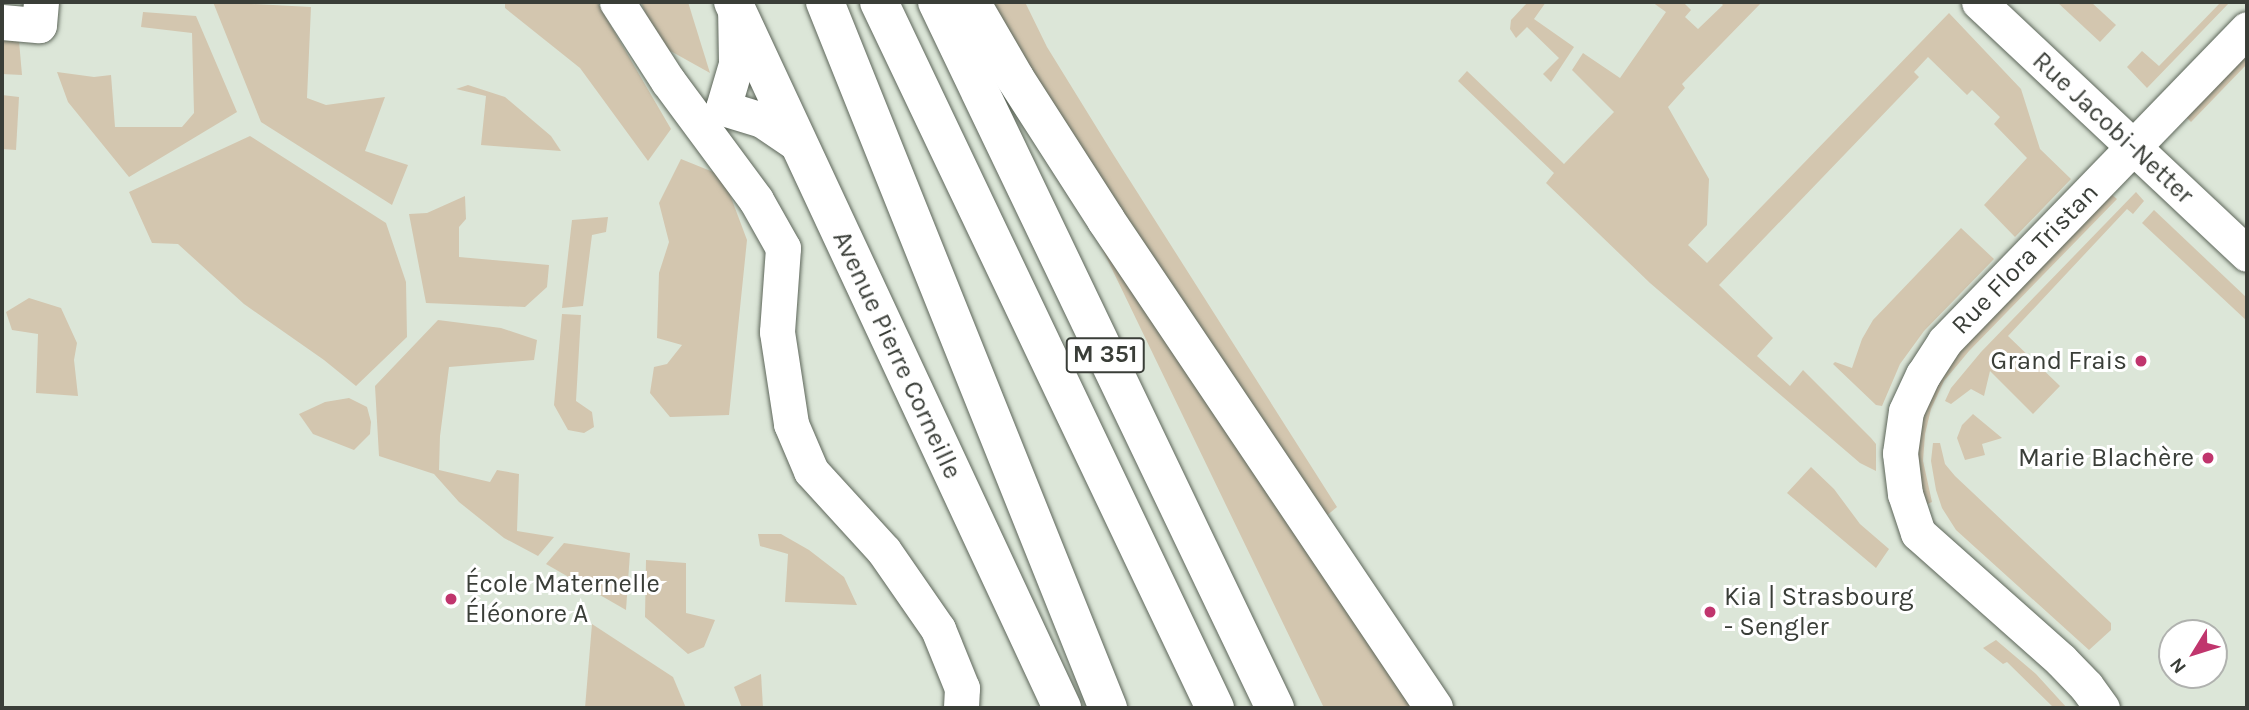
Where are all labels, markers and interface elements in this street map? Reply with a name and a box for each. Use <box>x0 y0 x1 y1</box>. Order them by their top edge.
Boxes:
street label: Rue Jacobi-Netter <box>2026 45 2200 211</box>
street label: Rue Flora Tristan <box>1945 177 2105 341</box>
street label: Avenue Pierre Corneille <box>826 226 968 484</box>
road number: M 351 <box>1065 334 1145 376</box>
place label: Grand Frais <box>1991 345 2127 377</box>
marker: Grand Frais <box>2133 353 2149 369</box>
place label: Marie Blachère <box>2018 442 2194 474</box>
marker: Marie Blachère <box>2200 450 2216 466</box>
place label: École Maternelle Éléonore A <box>465 568 660 630</box>
place label: Kia | Strasbourg - Sengler <box>1724 581 1913 642</box>
marker: École Maternelle Éléonore A <box>443 591 459 607</box>
marker: Kia | Strasbourg - Sengler <box>1702 604 1718 620</box>
north arrow <box>2158 619 2228 689</box>
text: N <box>2165 654 2191 678</box>

